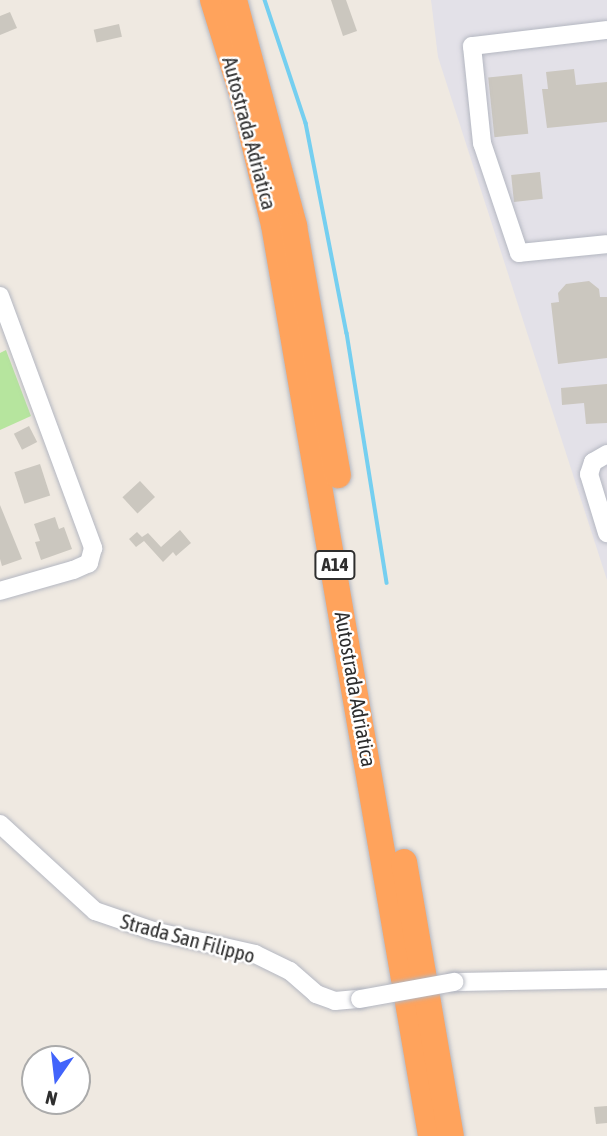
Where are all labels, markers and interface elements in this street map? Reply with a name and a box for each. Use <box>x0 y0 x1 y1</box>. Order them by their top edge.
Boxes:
street label: Autostrada Adriatica <box>217 54 283 212</box>
road number: A14 <box>314 550 356 580</box>
street label: Autostrada Adriatica <box>330 609 382 769</box>
street label: Strada San Filippo <box>118 908 258 968</box>
north arrow <box>21 1045 91 1115</box>
text: N <box>43 1086 60 1110</box>

